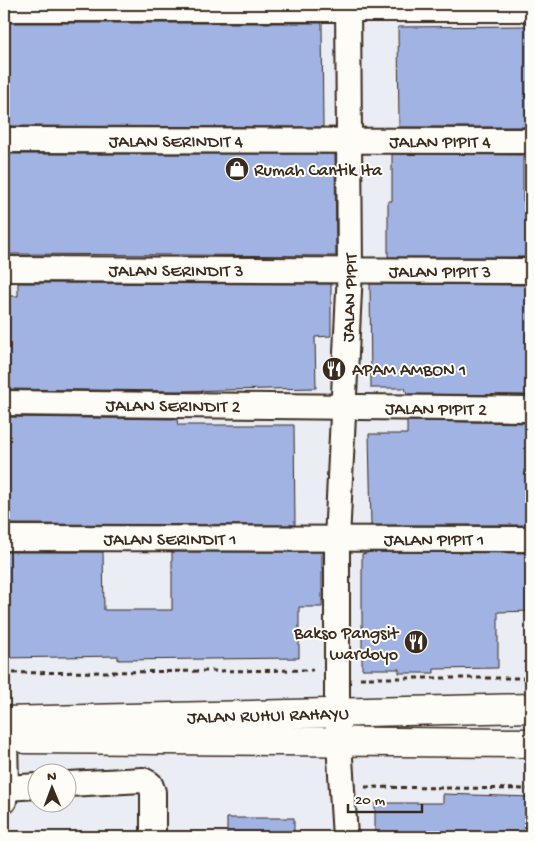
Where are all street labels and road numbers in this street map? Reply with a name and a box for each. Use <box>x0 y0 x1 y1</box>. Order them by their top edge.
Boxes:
street label: JALAN SERINDIT 4 <box>109 132 244 153</box>
street label: JALAN PIPIT 4 <box>389 133 491 154</box>
street label: JALAN PIPIT <box>339 252 363 343</box>
street label: JALAN SERINDIT 3 <box>108 261 244 283</box>
street label: JALAN PIPIT 3 <box>389 262 491 284</box>
street label: JALAN SERINDIT 2 <box>106 396 241 419</box>
street label: JALAN PIPIT 2 <box>385 399 487 421</box>
street label: JALAN SERINDIT 1 <box>103 530 237 551</box>
street label: JALAN PIPIT 1 <box>384 531 484 552</box>
street label: JALAN RUHUI RAHAYU <box>187 704 349 729</box>

